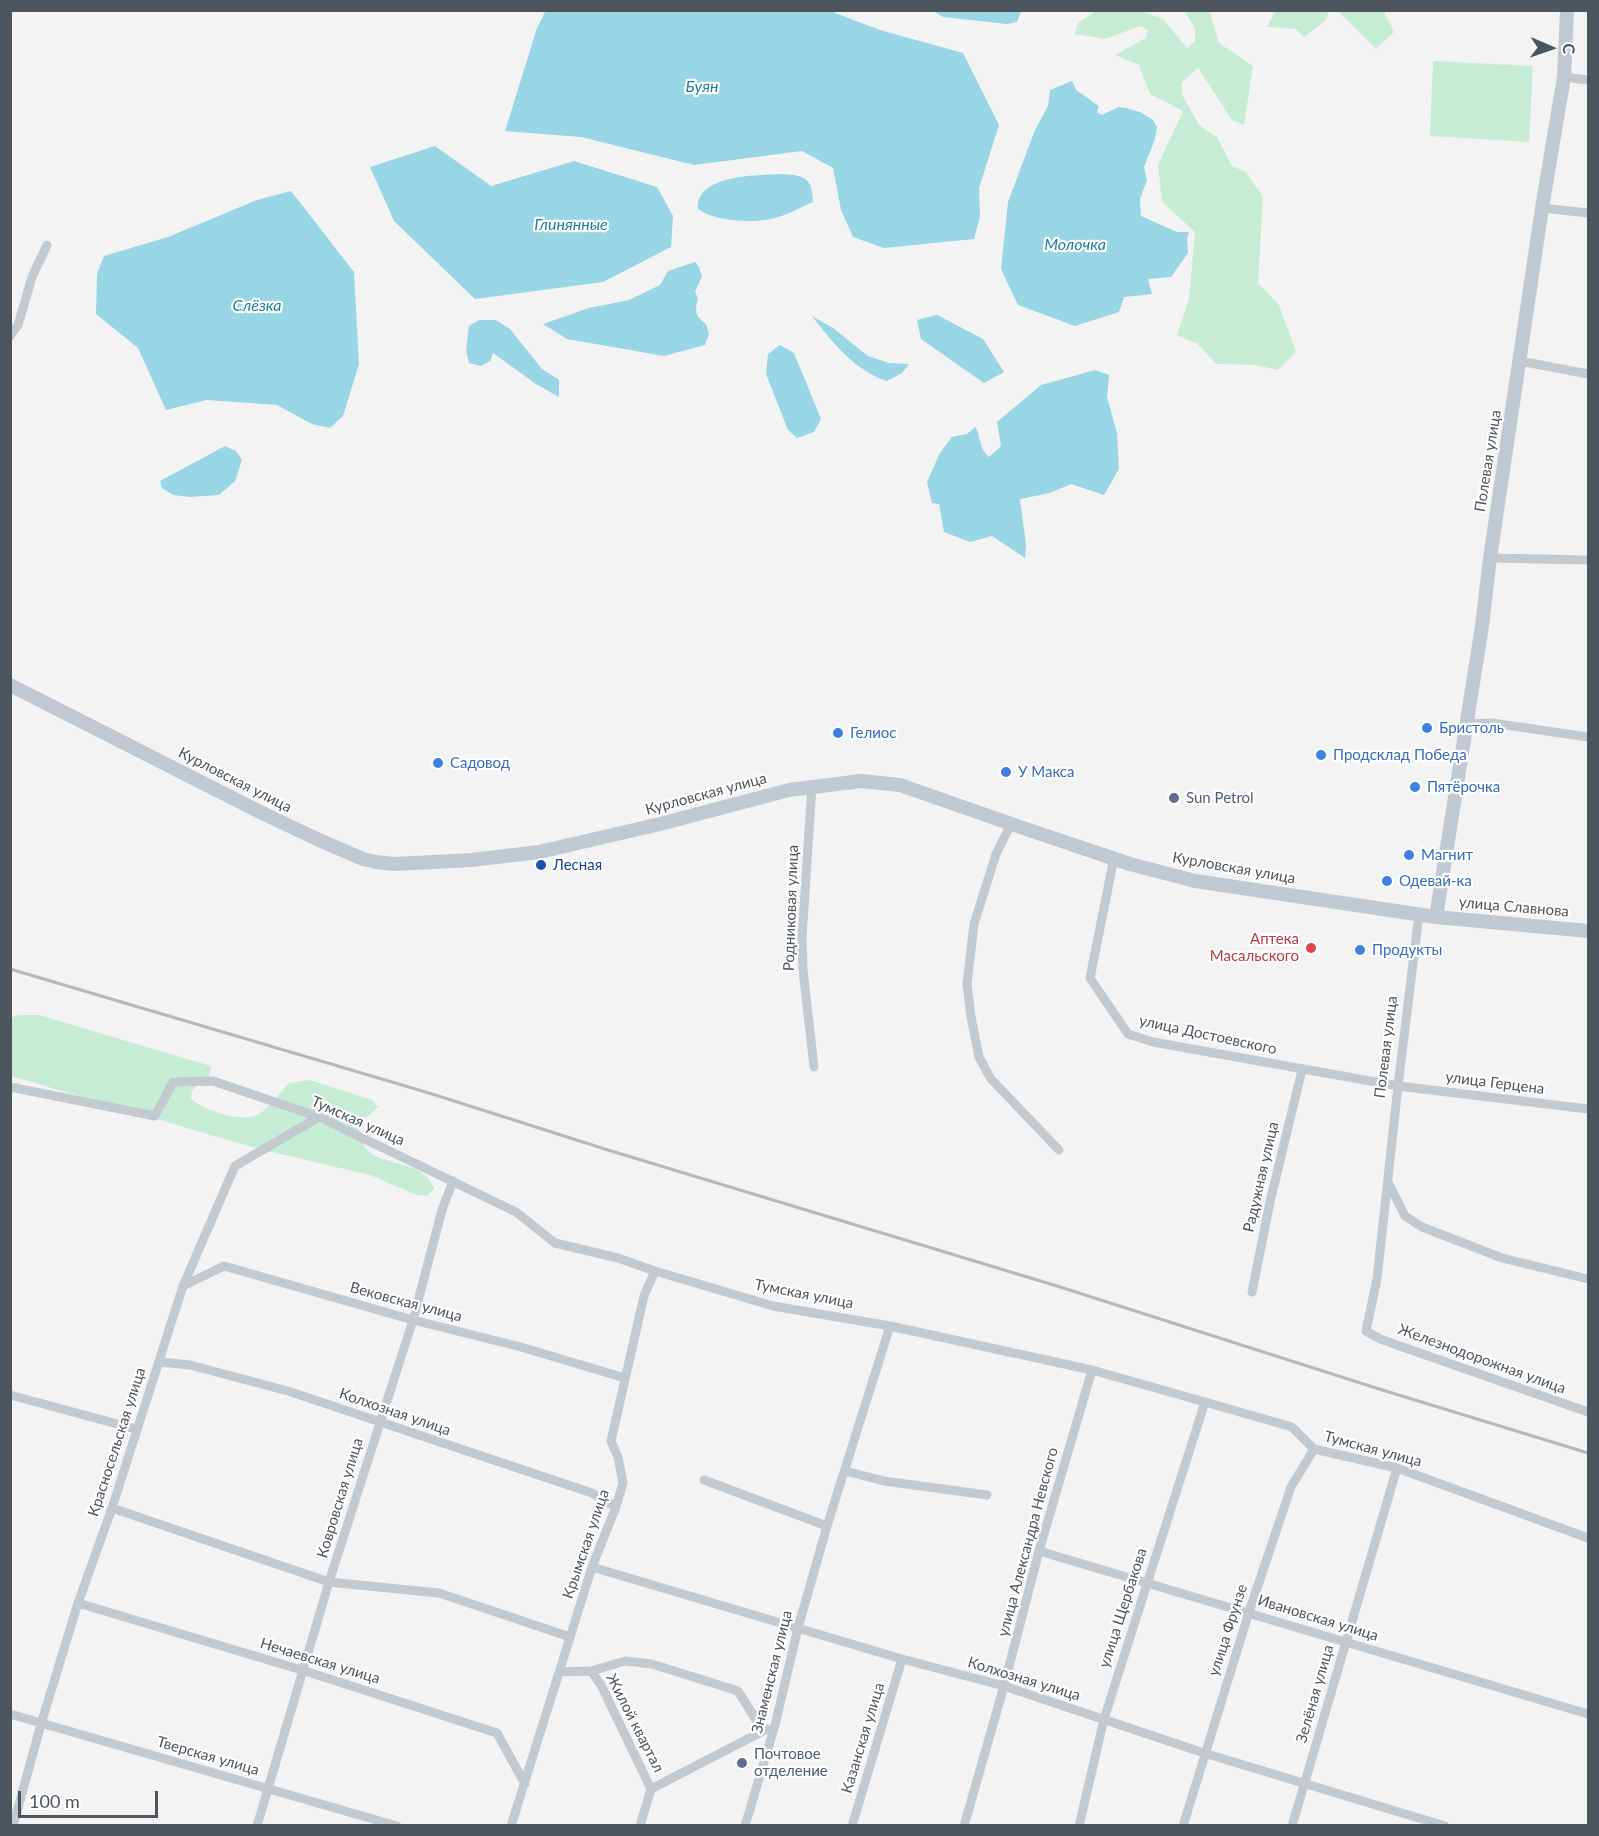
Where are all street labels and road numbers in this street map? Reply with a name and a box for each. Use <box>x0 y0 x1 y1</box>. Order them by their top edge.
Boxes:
street label: Полевая улица <box>1471 409 1505 513</box>
street label: Курловская улица <box>175 744 295 816</box>
street label: Курловская улица <box>644 769 768 819</box>
street label: Родниковая улица <box>780 845 802 971</box>
street label: Курловская улица <box>1171 848 1297 888</box>
street label: улица Славнова <box>1458 893 1570 921</box>
street label: Полевая улица <box>1371 995 1401 1099</box>
street label: улица Достоевского <box>1137 1012 1279 1058</box>
street label: улица Герцена <box>1445 1068 1545 1098</box>
street label: Тумская улица <box>308 1092 408 1150</box>
street label: Радужная улица <box>1240 1120 1282 1234</box>
street label: Тумская улица <box>753 1276 855 1312</box>
street label: Вековская улица <box>348 1278 464 1326</box>
street label: Железнодорожная улица <box>1396 1320 1568 1398</box>
street label: Красносельская улица <box>84 1365 150 1519</box>
street label: Колхозная улица <box>337 1384 453 1440</box>
street label: Тумская улица <box>1322 1427 1424 1471</box>
street label: Ковровская улица <box>313 1436 367 1560</box>
street label: улица Александра Невского <box>994 1445 1062 1639</box>
street label: Крымская улица <box>559 1487 613 1601</box>
street label: улица Щербакова <box>1095 1546 1151 1670</box>
street label: улица Фрунзе <box>1205 1582 1251 1678</box>
street label: Ивановская улица <box>1255 1591 1381 1645</box>
street label: Знаменская улица <box>748 1609 796 1735</box>
street label: Нечаевская улица <box>258 1634 382 1688</box>
street label: Зелёная улица <box>1292 1643 1338 1745</box>
street label: Колхозная улица <box>965 1653 1083 1705</box>
street label: Жилой квартал <box>602 1671 668 1775</box>
street label: Казанская улица <box>838 1681 888 1795</box>
street label: Тверская улица <box>155 1733 261 1779</box>

